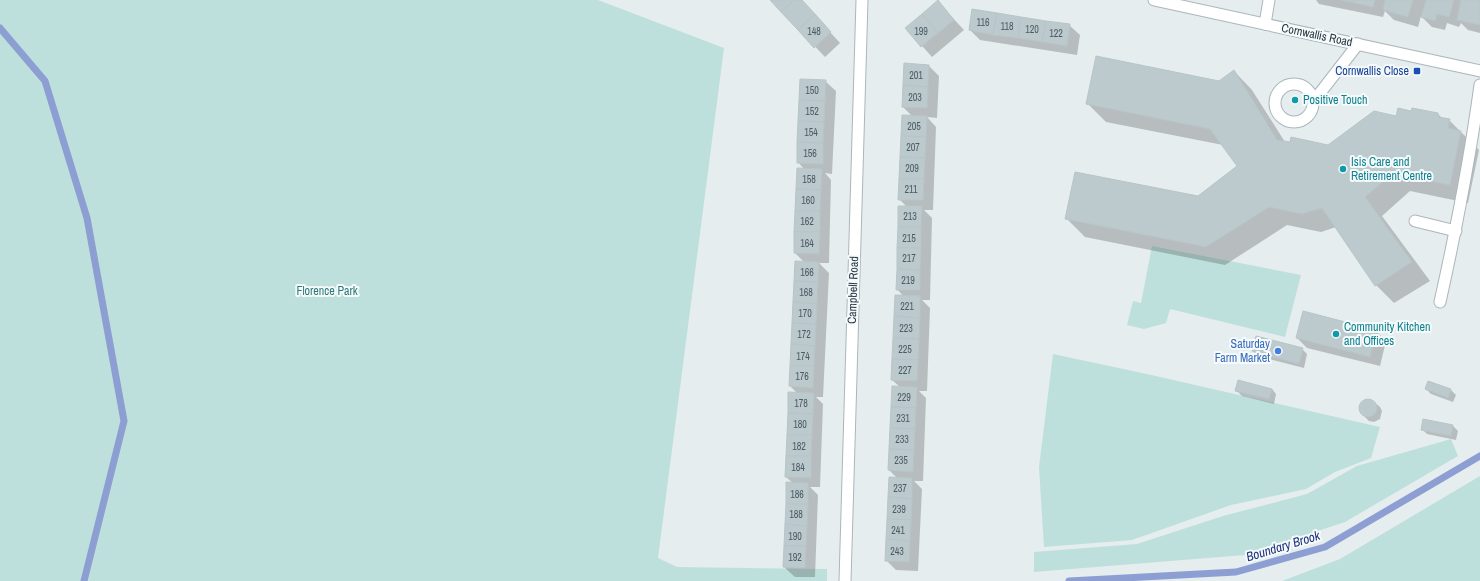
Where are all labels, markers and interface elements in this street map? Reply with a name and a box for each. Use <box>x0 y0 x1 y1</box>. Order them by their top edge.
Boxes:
house number: 116 <box>976 16 990 29</box>
house number: 118 <box>1000 20 1014 33</box>
street label: Cornwallis Road <box>1280 20 1354 50</box>
house number: 120 <box>1025 23 1039 36</box>
house number: 148 <box>807 25 821 38</box>
house number: 199 <box>914 25 928 38</box>
house number: 122 <box>1049 27 1063 40</box>
place label: Cornwallis Close <box>1335 63 1409 79</box>
marker: Cornwallis Close <box>1412 66 1422 76</box>
house number: 201 <box>909 69 923 82</box>
house number: 150 <box>805 84 819 97</box>
house number: 203 <box>908 91 922 104</box>
place label: Positive Touch <box>1303 92 1367 108</box>
marker: Positive Touch <box>1290 95 1300 105</box>
house number: 152 <box>805 105 819 118</box>
house number: 205 <box>907 120 921 133</box>
house number: 154 <box>804 126 818 139</box>
house number: 207 <box>906 141 920 154</box>
house number: 156 <box>803 147 817 160</box>
place label: Isis Care and Retirement Centre <box>1351 154 1432 184</box>
house number: 209 <box>905 162 919 175</box>
marker: Isis Care and Retirement Centre <box>1338 164 1348 174</box>
house number: 158 <box>802 173 816 186</box>
house number: 211 <box>904 183 918 196</box>
house number: 160 <box>801 194 815 207</box>
house number: 213 <box>903 210 917 223</box>
house number: 162 <box>800 215 814 228</box>
house number: 215 <box>902 232 916 245</box>
house number: 164 <box>800 237 814 250</box>
house number: 217 <box>902 252 916 265</box>
street label: Campbell Road <box>844 256 862 324</box>
house number: 166 <box>800 266 814 279</box>
house number: 219 <box>901 274 915 287</box>
park label: Florence Park <box>296 283 358 299</box>
house number: 168 <box>799 286 813 299</box>
house number: 221 <box>900 300 914 313</box>
house number: 170 <box>798 307 812 320</box>
place label: Community Kitchen and Offices <box>1344 319 1430 349</box>
house number: 223 <box>899 322 913 335</box>
house number: 172 <box>797 328 811 341</box>
marker: Community Kitchen and Offices <box>1331 329 1341 339</box>
place label: Saturday Farm Market <box>1215 336 1270 366</box>
house number: 225 <box>898 343 912 356</box>
marker: Saturday Farm Market <box>1273 346 1283 356</box>
house number: 174 <box>796 350 810 363</box>
house number: 227 <box>898 364 912 377</box>
house number: 176 <box>795 370 809 383</box>
house number: 229 <box>897 391 911 404</box>
house number: 178 <box>794 397 808 410</box>
house number: 231 <box>896 412 910 425</box>
house number: 180 <box>793 418 807 431</box>
house number: 233 <box>895 433 909 446</box>
house number: 182 <box>792 440 806 453</box>
house number: 235 <box>894 454 908 467</box>
house number: 184 <box>791 461 805 474</box>
house number: 237 <box>893 482 907 495</box>
house number: 186 <box>790 488 804 501</box>
house number: 239 <box>892 503 906 516</box>
house number: 188 <box>789 508 803 521</box>
house number: 241 <box>891 524 905 537</box>
water label: Boundary Brook <box>1244 527 1323 565</box>
house number: 190 <box>788 530 802 543</box>
house number: 243 <box>890 545 904 558</box>
house number: 192 <box>788 551 802 564</box>

